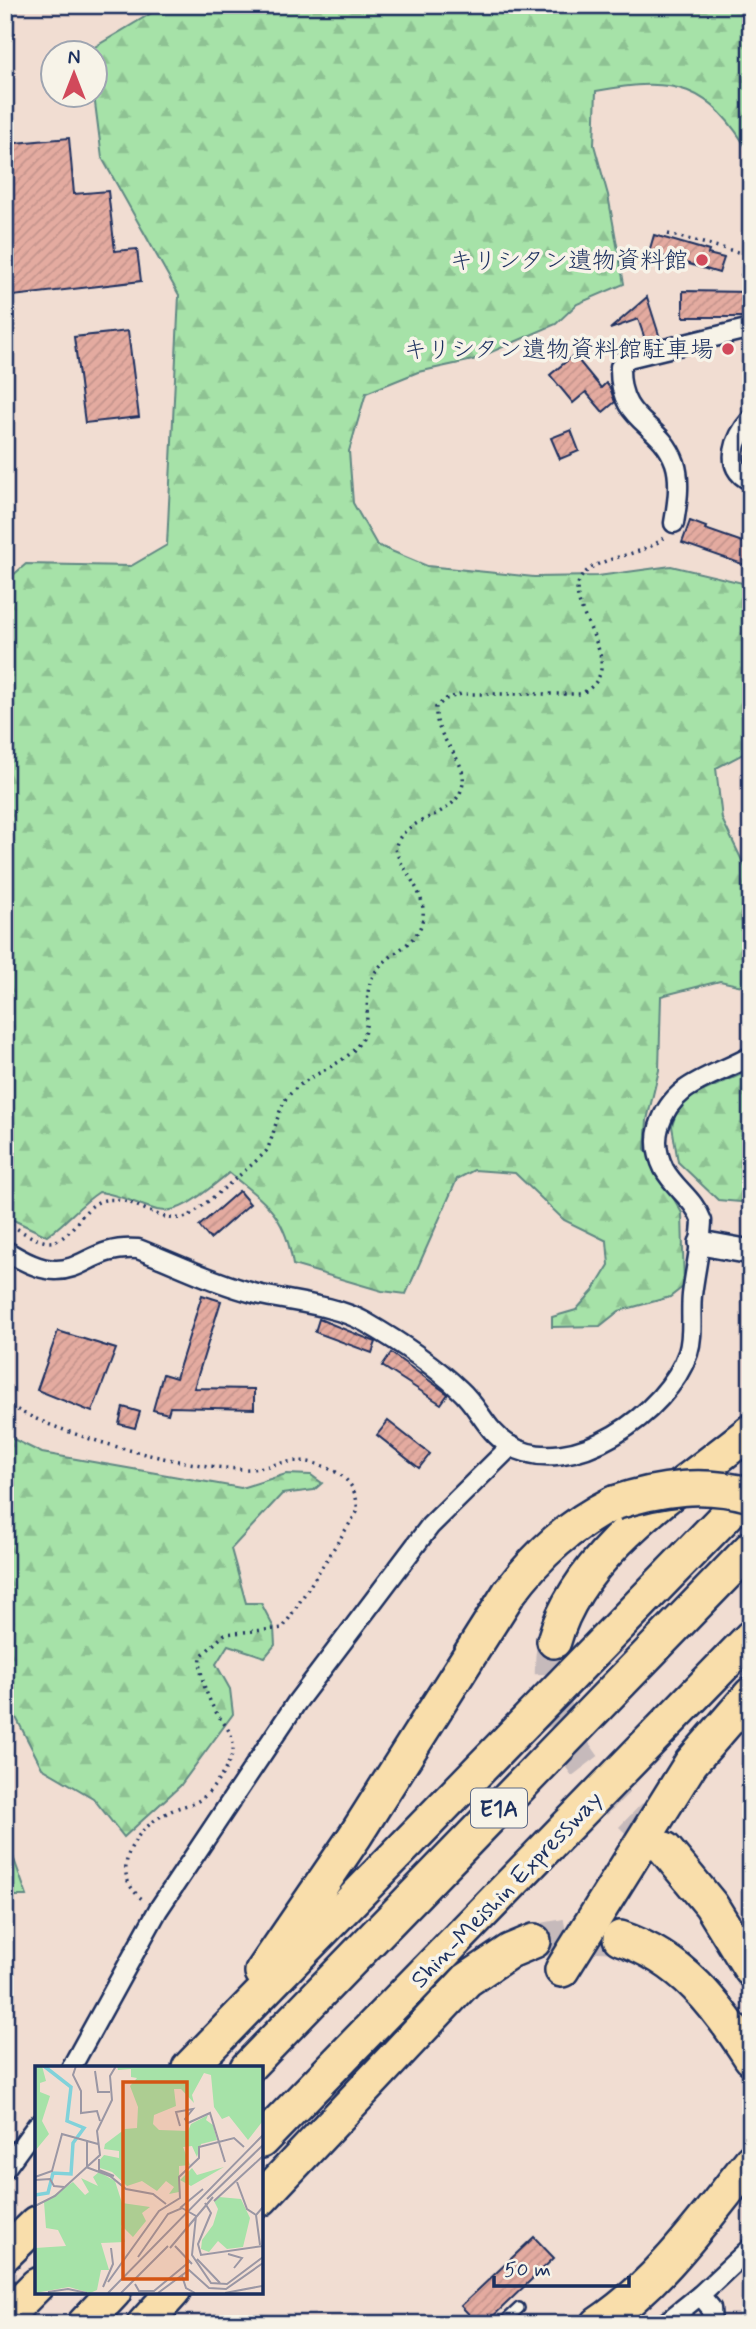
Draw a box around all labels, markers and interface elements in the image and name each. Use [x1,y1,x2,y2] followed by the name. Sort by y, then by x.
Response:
[38,38,108,108] north arrow
[68,46,80,71] text: N
[449,246,688,277] place label: キリシタン遺物資料館
[694,252,710,268] marker: キリシタン遺物資料館
[403,335,714,366] place label: キリシタン遺物資料館駐車場
[720,341,736,357] marker: キリシタン遺物資料館駐車場
[405,1785,610,1995] street label: Shin-Meishin Expressway
[471,1788,527,1828] road number: E1A
[35,2066,262,2294] inset map
[494,2245,628,2289] scale bar
[504,2256,551,2284] text: 50 m

